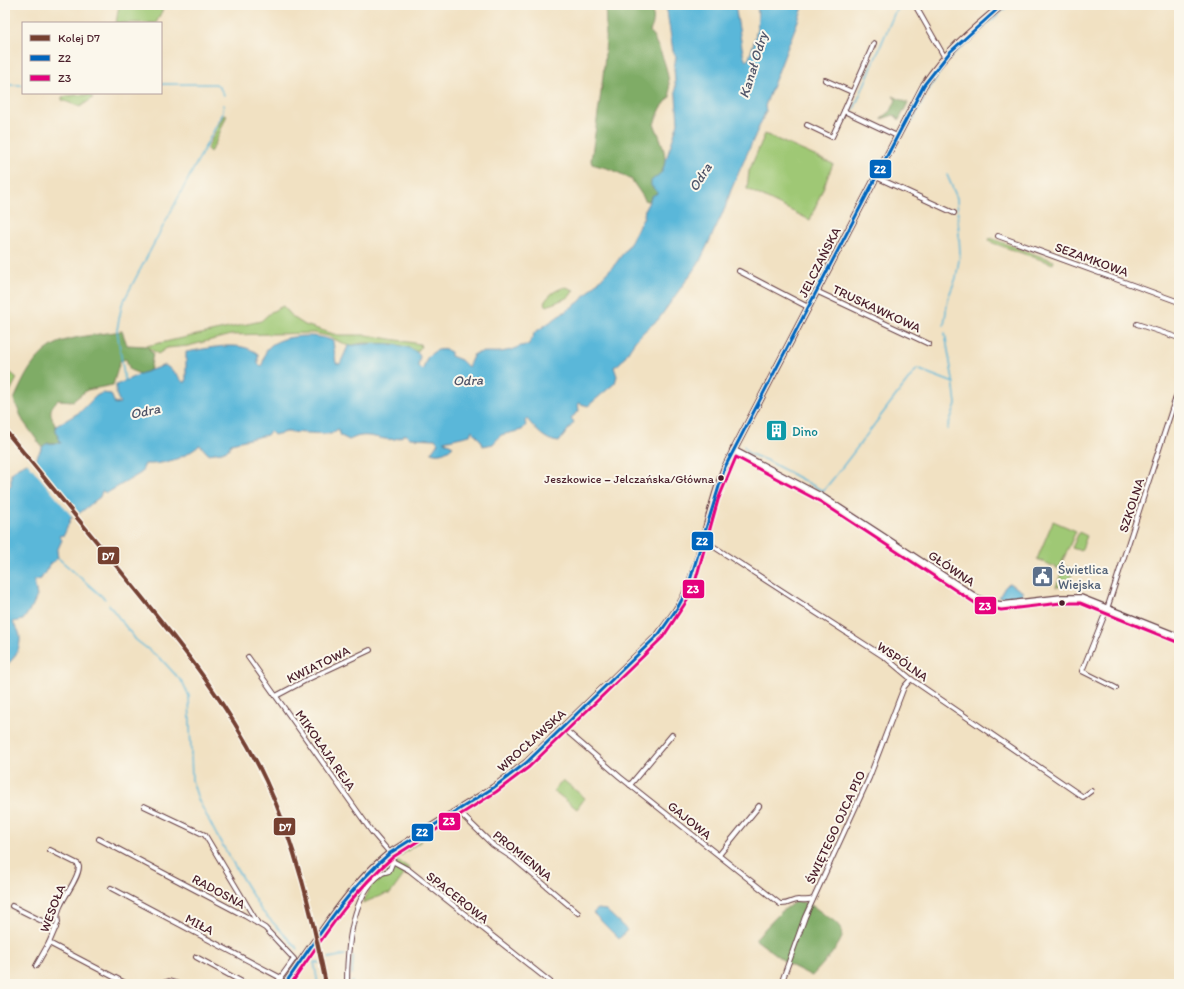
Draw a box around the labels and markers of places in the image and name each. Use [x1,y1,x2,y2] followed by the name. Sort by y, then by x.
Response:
[763,418,789,444] building icon: Dino
[792,424,818,439] place label: Dino
[544,472,715,486] place label: Jeszkowice – Jelczańska/Główna
[716,473,726,483] marker: Jeszkowice – Jelczańska/Główna
[1058,562,1109,592] place label: Świetlica Wiejska
[1029,563,1055,589] public building icon: Świetlica Wiejska
[1057,598,1067,608] unlabelled marker

